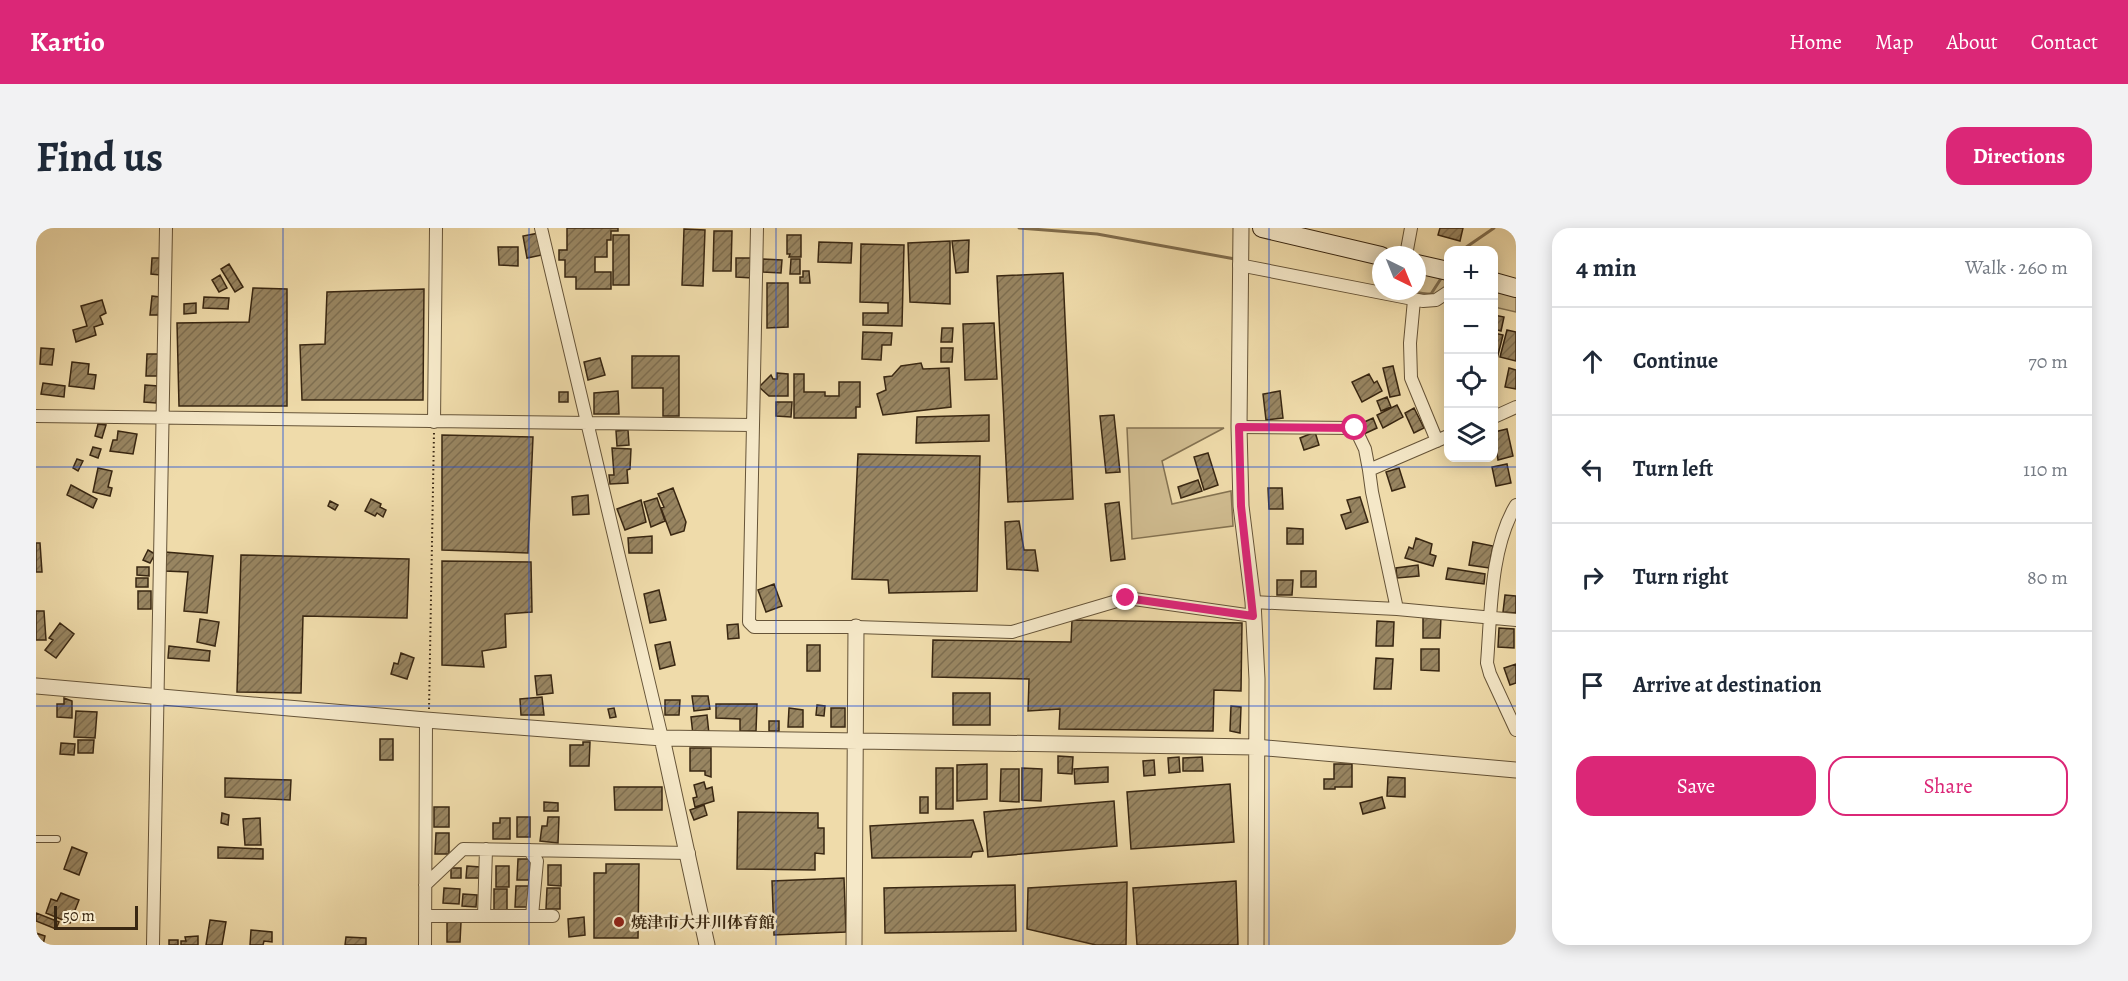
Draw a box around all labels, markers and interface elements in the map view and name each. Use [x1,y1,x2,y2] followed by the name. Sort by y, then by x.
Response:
[30,23,105,61] text: Kartio
[1789,28,1842,56] text: Home
[1875,28,1913,56] text: Map
[1946,28,1998,56] text: About
[2031,28,2098,56] text: Contact
[1946,127,2092,185] button: Directions
[36,128,163,185] text: Find us
[1372,246,1426,300] north arrow
[1444,246,1498,462] map controls
[1444,246,1498,300] button: +
[1576,250,1637,285] text: 4 min
[1965,254,2068,281] text: Walk · 260 m
[1444,300,1498,354] button: −
[1576,345,1609,378] icon: ahead
[1633,346,1718,376] text: Continue
[2028,348,2068,375] text: 70 m
[1444,354,1498,408] button: locate
[1444,408,1498,462] button: layers
[1341,414,1367,440] route start
[1576,453,1609,486] icon: left
[1633,454,1713,484] text: Turn left
[2023,456,2068,483] text: 110 m
[1576,561,1609,594] icon: right
[1633,562,1729,592] text: Turn right
[2027,564,2068,591] text: 80 m
[1112,584,1138,610] route end
[1576,669,1609,702] icon: arrive
[1633,670,1822,700] text: Arrive at destination
[1576,756,1816,816] button: Save
[1828,756,2068,816] button: Share
[54,903,138,930] scale bar
[63,905,95,927] text: 50 m
[631,912,775,934] place label: 焼津市大井川体育館
[612,915,626,929] marker: 焼津市大井川体育館

